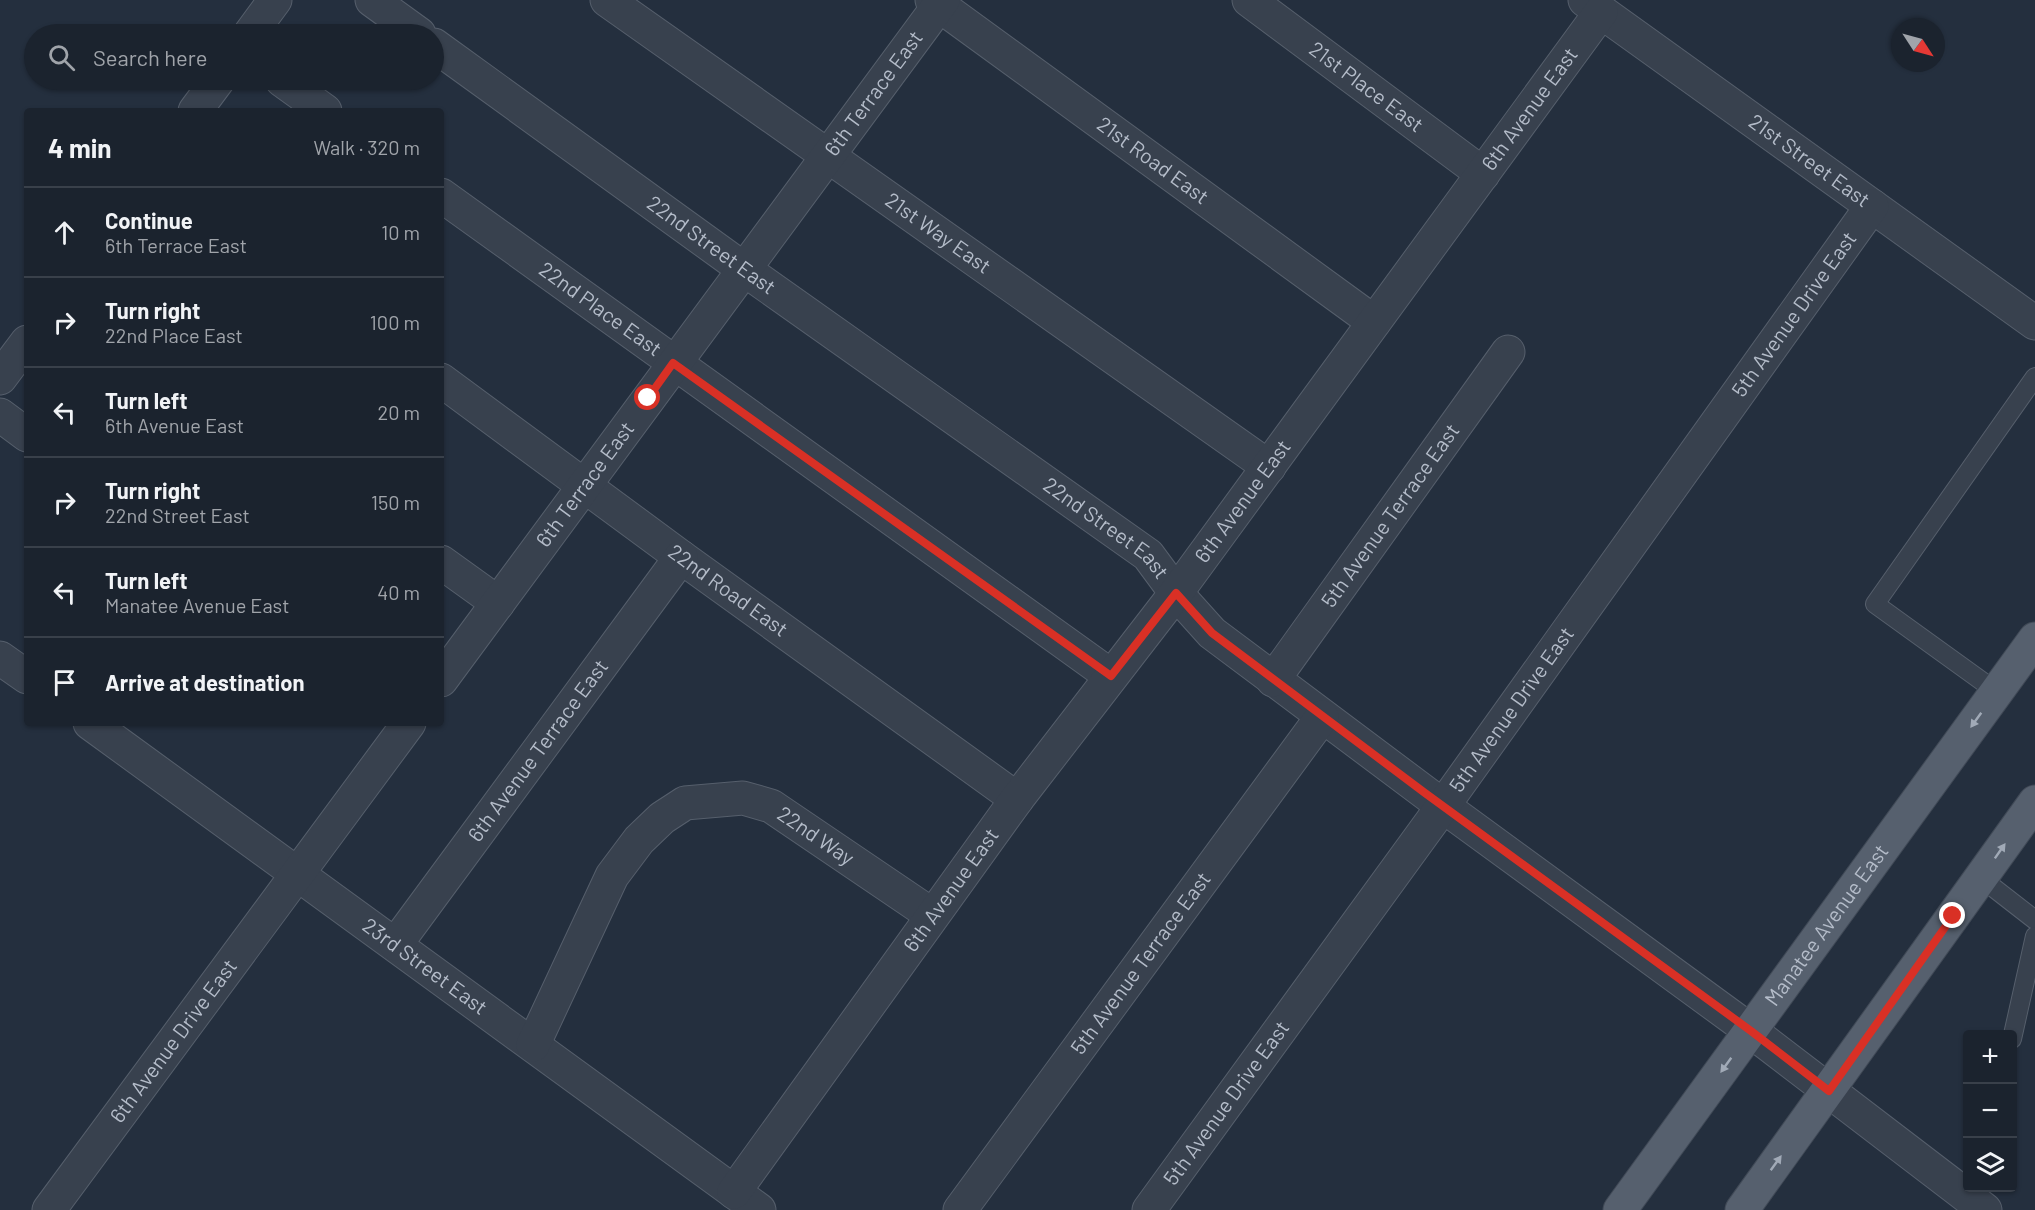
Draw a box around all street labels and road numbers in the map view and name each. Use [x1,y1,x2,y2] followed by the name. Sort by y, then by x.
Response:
[818,25,927,160] street label: 6th Terrace East
[1305,35,1429,136] street label: 21st Place East
[1475,42,1582,175] street label: 6th Avenue East
[1745,108,1875,212] street label: 21st Street East
[1093,111,1214,209] street label: 21st Road East
[881,186,996,278] street label: 21st Way East
[643,190,781,299] street label: 22nd Street East
[1726,226,1861,401] street label: 5th Avenue Drive East
[535,256,667,360] street label: 22nd Place East
[530,416,638,551] street label: 6th Terrace East
[1315,418,1464,612] street label: 5th Avenue Terrace East
[1189,434,1295,567] street label: 6th Avenue East
[1039,471,1175,583] street label: 22nd Street East
[664,538,793,641] street label: 22nd Road East
[1443,621,1578,796] street label: 5th Avenue Drive East
[462,654,612,846] street label: 6th Avenue Terrace East
[773,800,860,870] street label: 22nd Way
[897,823,1003,956] street label: 6th Avenue East
[1759,839,1893,1010] street label: Manatee Avenue East
[1065,866,1215,1059] street label: 5th Avenue Terrace East
[358,912,493,1019] street label: 23rd Street East
[104,953,241,1127] street label: 6th Avenue Drive East
[1157,1015,1294,1189] street label: 5th Avenue Drive East

